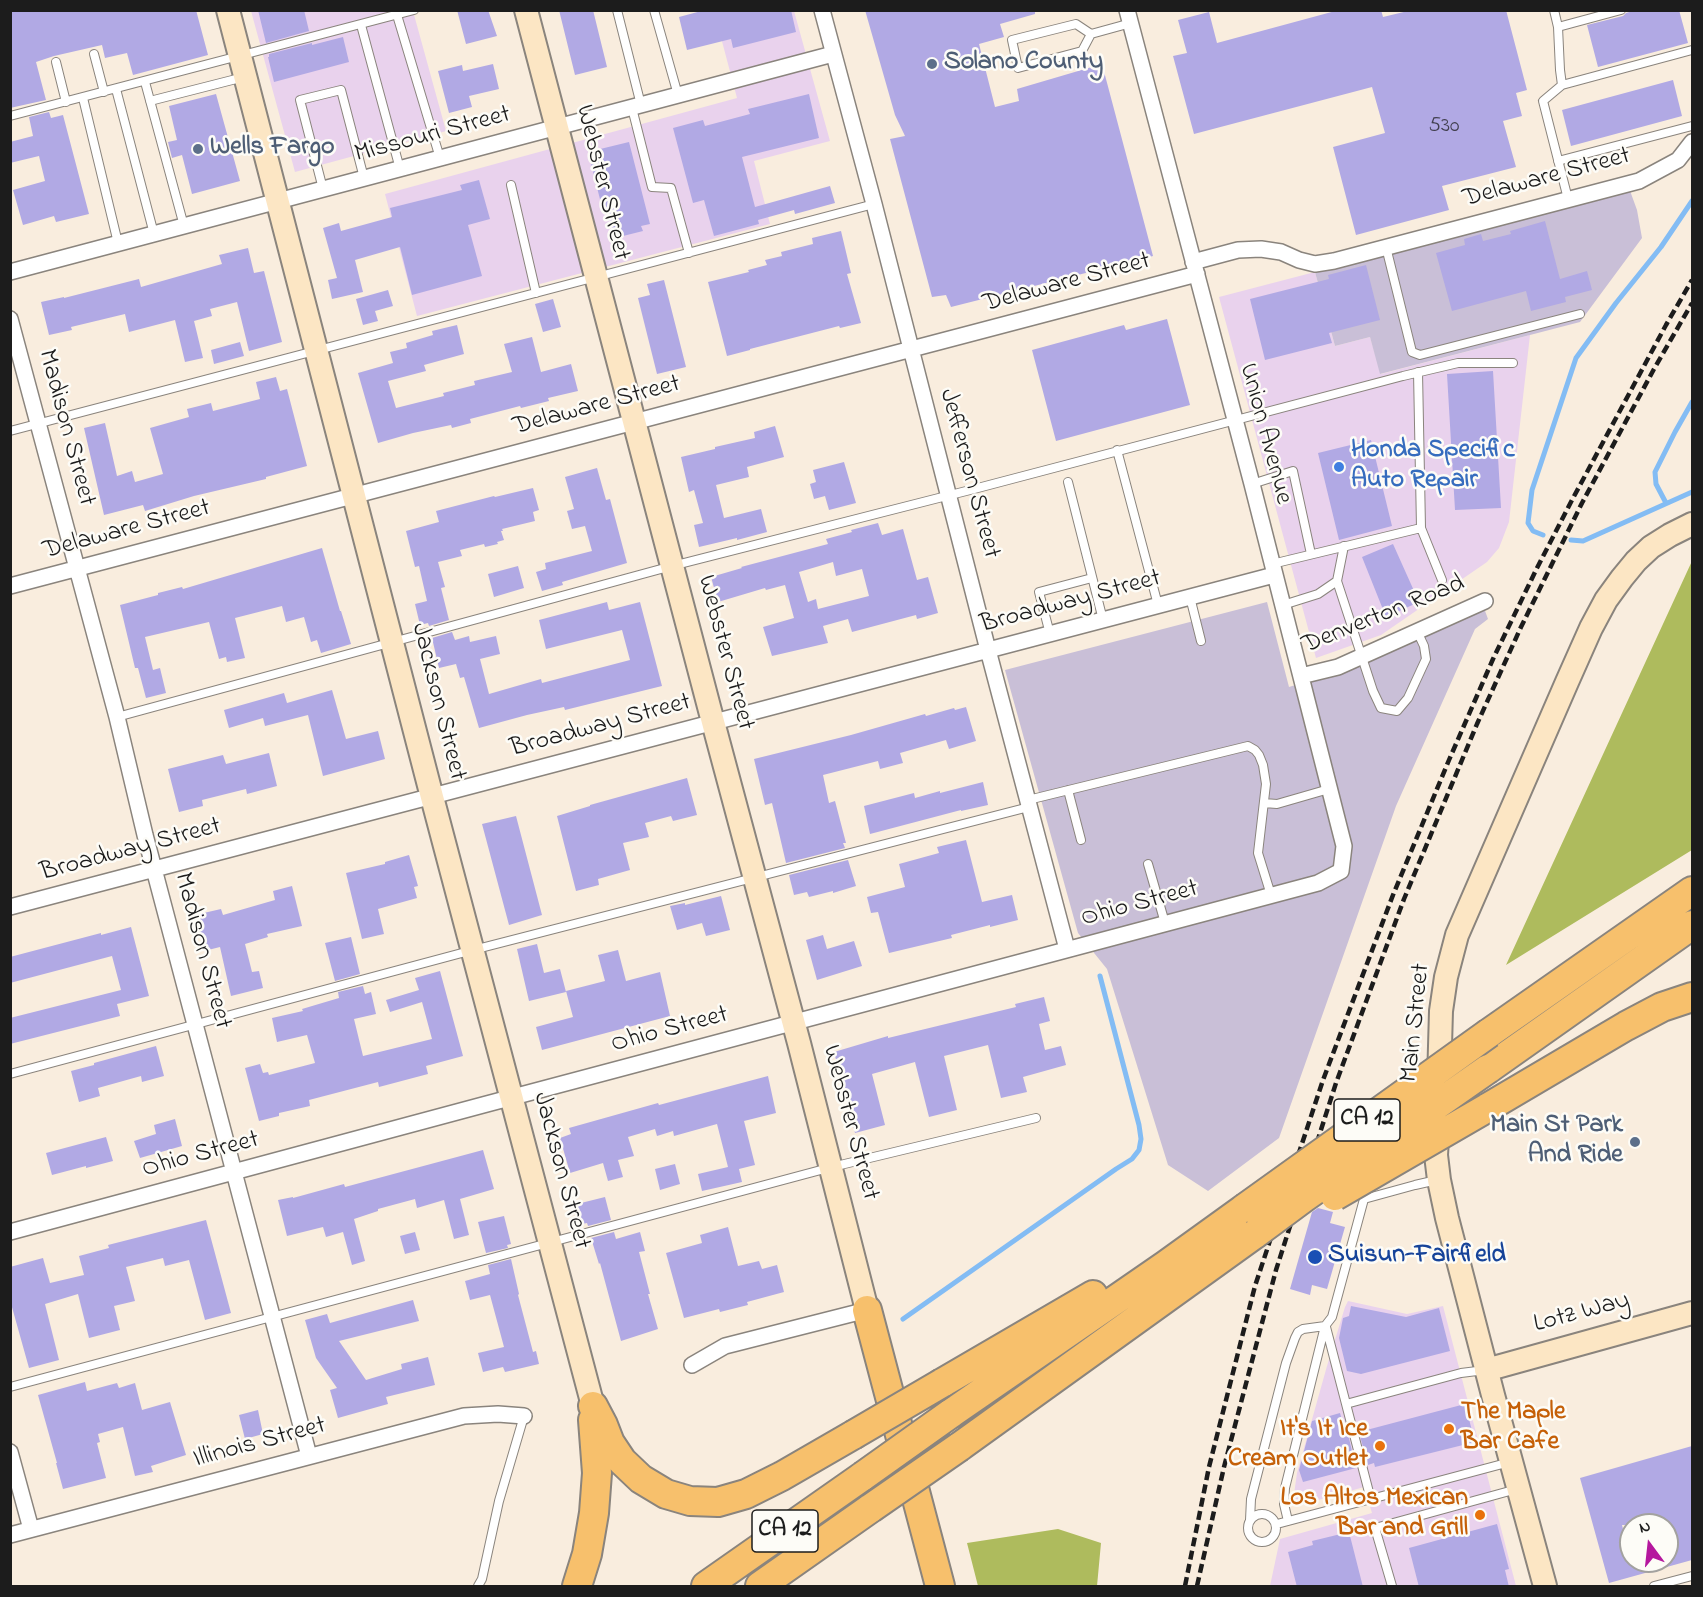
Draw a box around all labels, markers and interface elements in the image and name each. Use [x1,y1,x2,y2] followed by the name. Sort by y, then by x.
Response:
[944,48,1103,80] place label: Solano County
[925,57,939,71] marker: Solano County
[352,100,514,172] street label: Missouri Street
[567,102,635,264] street label: Webster Street
[1428,114,1460,140] house number: 530
[210,133,334,165] place label: Wells Fargo
[191,142,205,156] marker: Wells Fargo
[1460,142,1634,216] street label: Delaware Street
[980,247,1154,321] street label: Delaware Street
[29,346,101,510] street label: Madison Street
[1230,360,1298,508] street label: Union Avenue
[510,370,684,444] street label: Delaware Street
[930,386,1006,562] street label: Jefferson Street
[1351,436,1515,497] place label: Honda Specific Auto Repair
[1332,460,1346,474] marker: Honda Specific Auto Repair
[40,494,214,568] street label: Delaware Street
[977,564,1165,642] street label: Broadway Street
[1298,569,1470,663] street label: Denverton Road
[688,572,760,734] street label: Webster Street
[402,620,472,784] street label: Jackson Street
[507,688,695,766] street label: Broadway Street
[37,812,225,890] street label: Broadway Street
[165,869,237,1033] street label: Madison Street
[1078,874,1202,936] street label: Ohio Street
[1395,962,1439,1084] street label: Main Street
[608,1000,732,1062] street label: Ohio Street
[813,1042,885,1204] street label: Webster Street
[524,1089,596,1253] street label: Jackson Street
[1334,1099,1400,1141] road number: CA 12
[1490,1111,1623,1172] place label: Main St Park And Ride
[139,1125,263,1187] street label: Ohio Street
[1628,1135,1642,1149] marker: Main St Park And Ride
[1328,1241,1506,1273] place label: Suisun-Fairfield
[1306,1248,1324,1266] marker: Suisun-Fairfield
[1531,1286,1633,1342] street label: Lotz Way
[1461,1398,1566,1460] place label: The Maple Bar Cafe
[190,1411,330,1477] street label: Illinois Street
[1228,1415,1368,1476] place label: It's It Ice Cream Outlet
[1442,1422,1456,1436] marker: The Maple Bar Cafe
[1373,1439,1387,1453] marker: It's It Ice Cream Outlet
[1281,1484,1468,1546] place label: Los Altos Mexican Bar and Grill
[1473,1508,1487,1522] marker: Los Altos Mexican Bar and Grill
[752,1510,818,1552] road number: CA 12
[1619,1513,1679,1573] north arrow
[1637,1515,1653,1541] text: N

